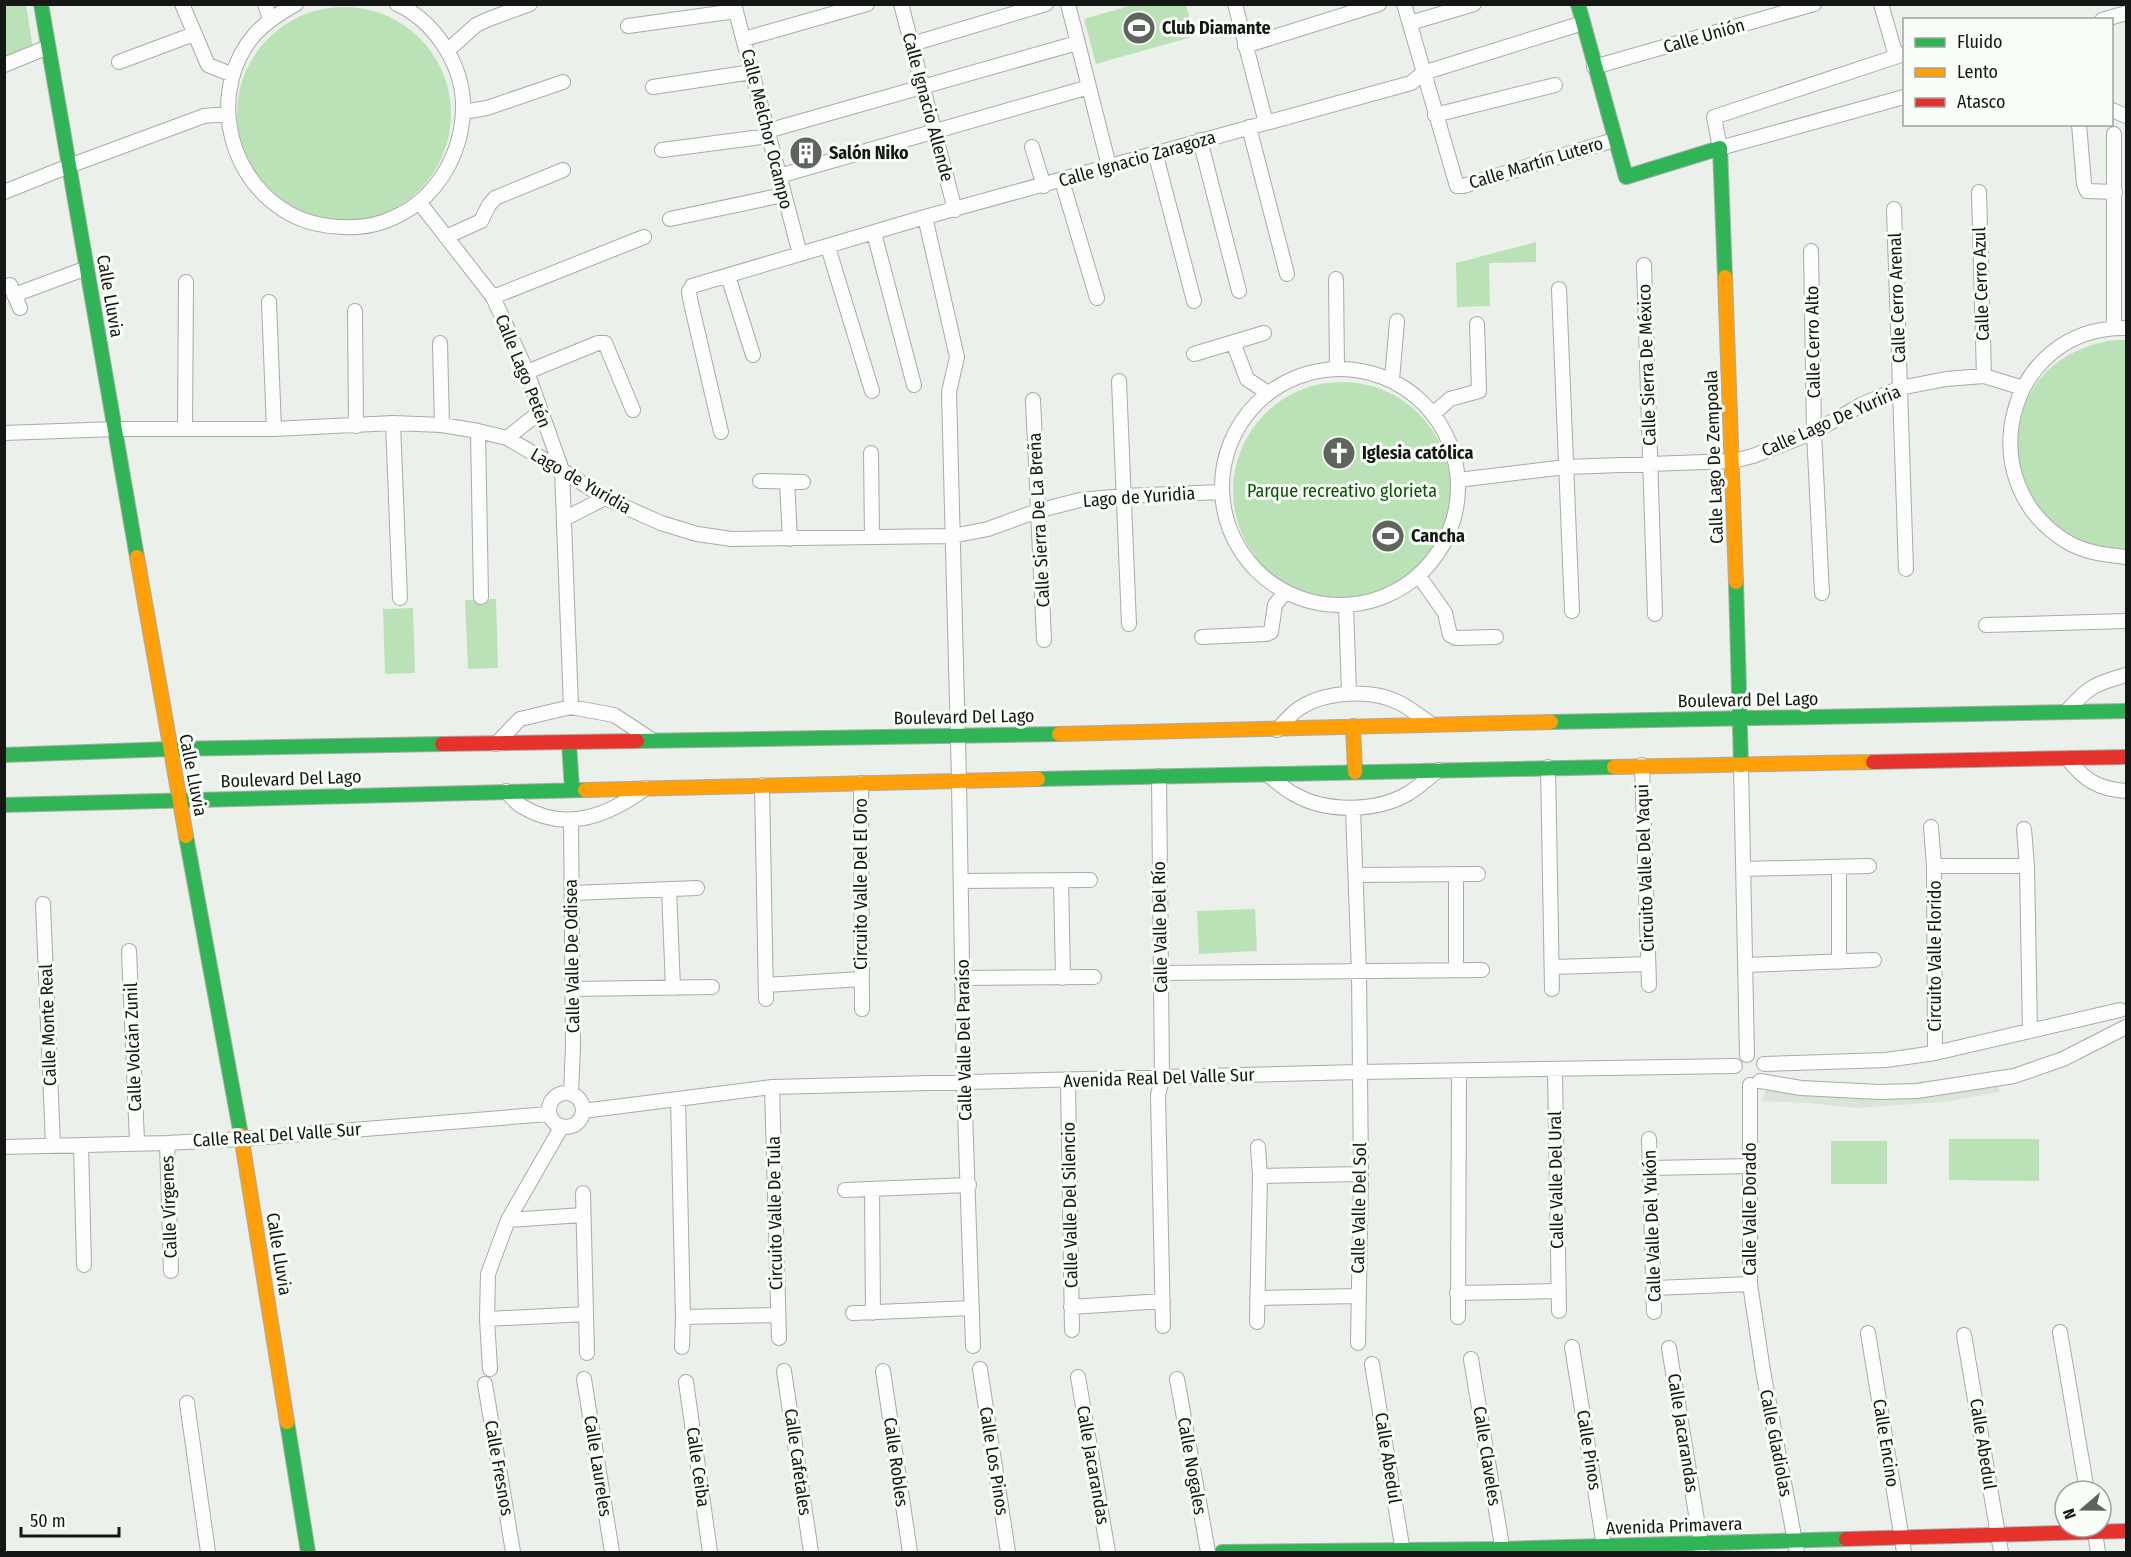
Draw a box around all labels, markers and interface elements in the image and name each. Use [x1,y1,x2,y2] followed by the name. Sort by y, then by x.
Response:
[1121,10,1157,46] sports icon: Club Diamante
[1661,14,1747,58] street label: Calle Unión
[1162,17,1271,39] place label: Club Diamante
[1903,18,2113,126] legend
[898,30,958,184] street label: Calle Ignacio Allende
[1957,31,2003,53] text: Fluido
[736,47,798,211] street label: Calle Melchor Ocampo
[1957,61,1998,83] text: Lento
[1957,91,2005,113] text: Atasco
[1056,126,1218,192] street label: Calle Ignacio Zaragoza
[1466,132,1606,194] street label: Calle Martín Lutero
[788,135,824,171] building icon: Salón Niko
[829,142,909,164] place label: Salón Niko
[1968,226,1994,341] street label: Calle Cerro Azul
[1884,232,1910,364] street label: Calle Cerro Arenal
[92,253,128,339] street label: Calle Lluvia
[1633,284,1661,446] street label: Calle Sierra De México
[1801,285,1825,399] street label: Calle Cerro Alto
[490,311,556,431] street label: Calle Lago Petén
[1700,370,1728,544] street label: Calle Lago De Zempoala
[1758,380,1904,462] street label: Calle Lago De Yuriria
[1023,432,1055,608] street label: Calle Sierra De La Breña
[1321,435,1357,471] church icon: Iglesia católica
[1362,442,1473,464] place label: Iglesia católica
[527,443,635,519] street label: Lago de Yuridia
[1247,480,1437,502] park label: Parque recreativo glorieta
[1082,482,1196,512] street label: Lago de Yuridia
[1370,518,1406,554] sports icon: Cancha
[1411,525,1465,547] place label: Cancha
[1677,688,1819,712] street label: Boulevard Del Lago
[893,705,1035,729] street label: Boulevard Del Lago
[174,732,212,818] street label: Calle Lluvia
[220,766,362,792] street label: Boulevard Del Lago
[1631,784,1659,952] street label: Circuito Valle Del Yaqui
[850,798,872,970] street label: Circuito Valle Del El Oro
[1148,861,1172,993] street label: Calle Valle Del Río
[560,879,584,1033] street label: Calle Valle De Odisea
[1924,880,1946,1032] street label: Circuito Valle Florido
[952,959,976,1121] street label: Calle Valle Del Paraíso
[35,963,61,1086] street label: Calle Monte Real
[120,982,146,1112] street label: Calle Volcán Zunil
[1063,1064,1256,1092] street label: Avenida Real Del Valle Sur
[1544,1111,1568,1249] street label: Calle Valle Del Ural
[192,1118,363,1152] street label: Calle Real Del Valle Sur
[1058,1122,1082,1288] street label: Calle Valle Del Silencio
[763,1136,787,1290] street label: Circuito Valle De Tula
[1347,1142,1371,1274] street label: Calle Valle Del Sol
[1739,1142,1761,1276] street label: Calle Valle Dorado
[1638,1149,1666,1303] street label: Calle Valle Del Yukón
[156,1155,182,1259] street label: Calle Vírgenes
[262,1211,296,1297] street label: Calle Lluvia
[1663,1372,1703,1494] street label: Calle Jacarandas
[1755,1388,1797,1499] street label: Calle Gladiolas
[1868,1397,1904,1489] street label: Calle Encino
[1965,1397,2001,1491] street label: Calle Abedul
[1072,1404,1114,1526] street label: Calle Jacarandas
[975,1405,1013,1517] street label: Calle Los Pinos
[1468,1405,1506,1508] street label: Calle Claveles
[780,1407,816,1517] street label: Calle Cafetales
[1572,1408,1606,1492] street label: Calle Pinos
[1370,1411,1406,1505] street label: Calle Abedul
[579,1414,617,1518] street label: Calle Laureles
[879,1416,913,1508] street label: Calle Robles
[1173,1416,1211,1517] street label: Calle Nogales
[480,1419,518,1518] street label: Calle Fresnos
[681,1426,715,1509] street label: Calle Ceiba
[2053,1479,2113,1539] north arrow
[21,1500,118,1538] scale bar
[2059,1506,2080,1522] text: N
[30,1510,66,1532] text: 50 m
[1605,1513,1743,1539] street label: Avenida Primavera

